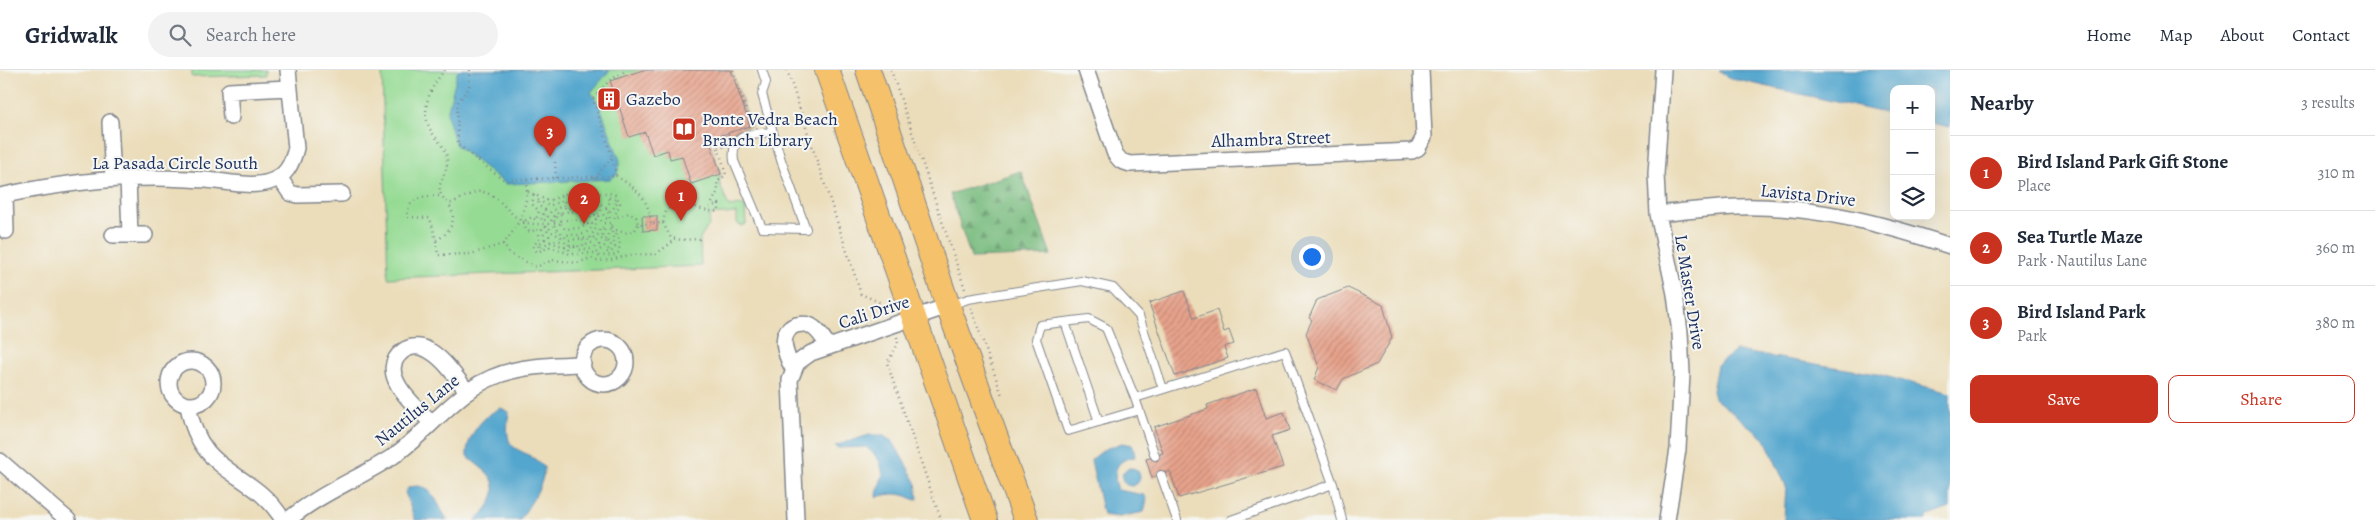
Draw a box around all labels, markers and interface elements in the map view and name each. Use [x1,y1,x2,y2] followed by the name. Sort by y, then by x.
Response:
[148,12,498,57] search box
[25,19,118,51] text: Gridwalk
[166,21,194,49] icon: search
[206,22,296,48] text: Search here
[2086,23,2131,47] text: Home
[2159,23,2192,47] text: Map
[2220,23,2264,47] text: About
[2292,23,2350,47] text: Contact
[1890,85,1935,220] map controls
[1890,85,1935,130] button: +
[596,86,622,112] building icon: Gazebo
[626,87,681,111] place label: Gazebo
[1970,89,2033,117] text: Nearby
[2301,92,2355,114] text: 3 results
[702,107,838,152] place label: Ponte Vedra Beach Branch Library
[534,116,566,157] pin: 3
[671,116,697,142] library icon: Ponte Vedra Beach Branch Library
[1210,125,1331,153] street label: Alhambra Street
[1890,130,1935,175] button: −
[2017,149,2228,175] text: Bird Island Park Gift Stone
[92,151,258,175] street label: La Pasada Circle South
[1983,162,1989,184] text: 1
[2318,162,2355,184] text: 310 m
[1890,175,1935,220] button: layers
[2017,175,2051,197] text: Place
[1759,178,1857,212] street label: Lavista Drive
[665,180,697,221] pin: 1
[568,183,600,224] pin: 2
[2017,224,2143,250] text: Sea Turtle Maze
[1669,233,1711,351] street label: Le Master Drive
[1982,237,1990,259] text: 2
[2316,237,2355,259] text: 360 m
[1299,244,1325,270] your location
[2017,250,2147,272] text: Park · Nautilus Lane
[836,289,912,335] street label: Cali Drive
[2017,299,2146,325] text: Bird Island Park
[1983,312,1989,334] text: 3
[2316,312,2355,334] text: 380 m
[2017,325,2047,347] text: Park
[370,369,464,451] street label: Nautilus Lane
[1970,375,2158,423] button: Save
[2168,375,2355,423] button: Share

